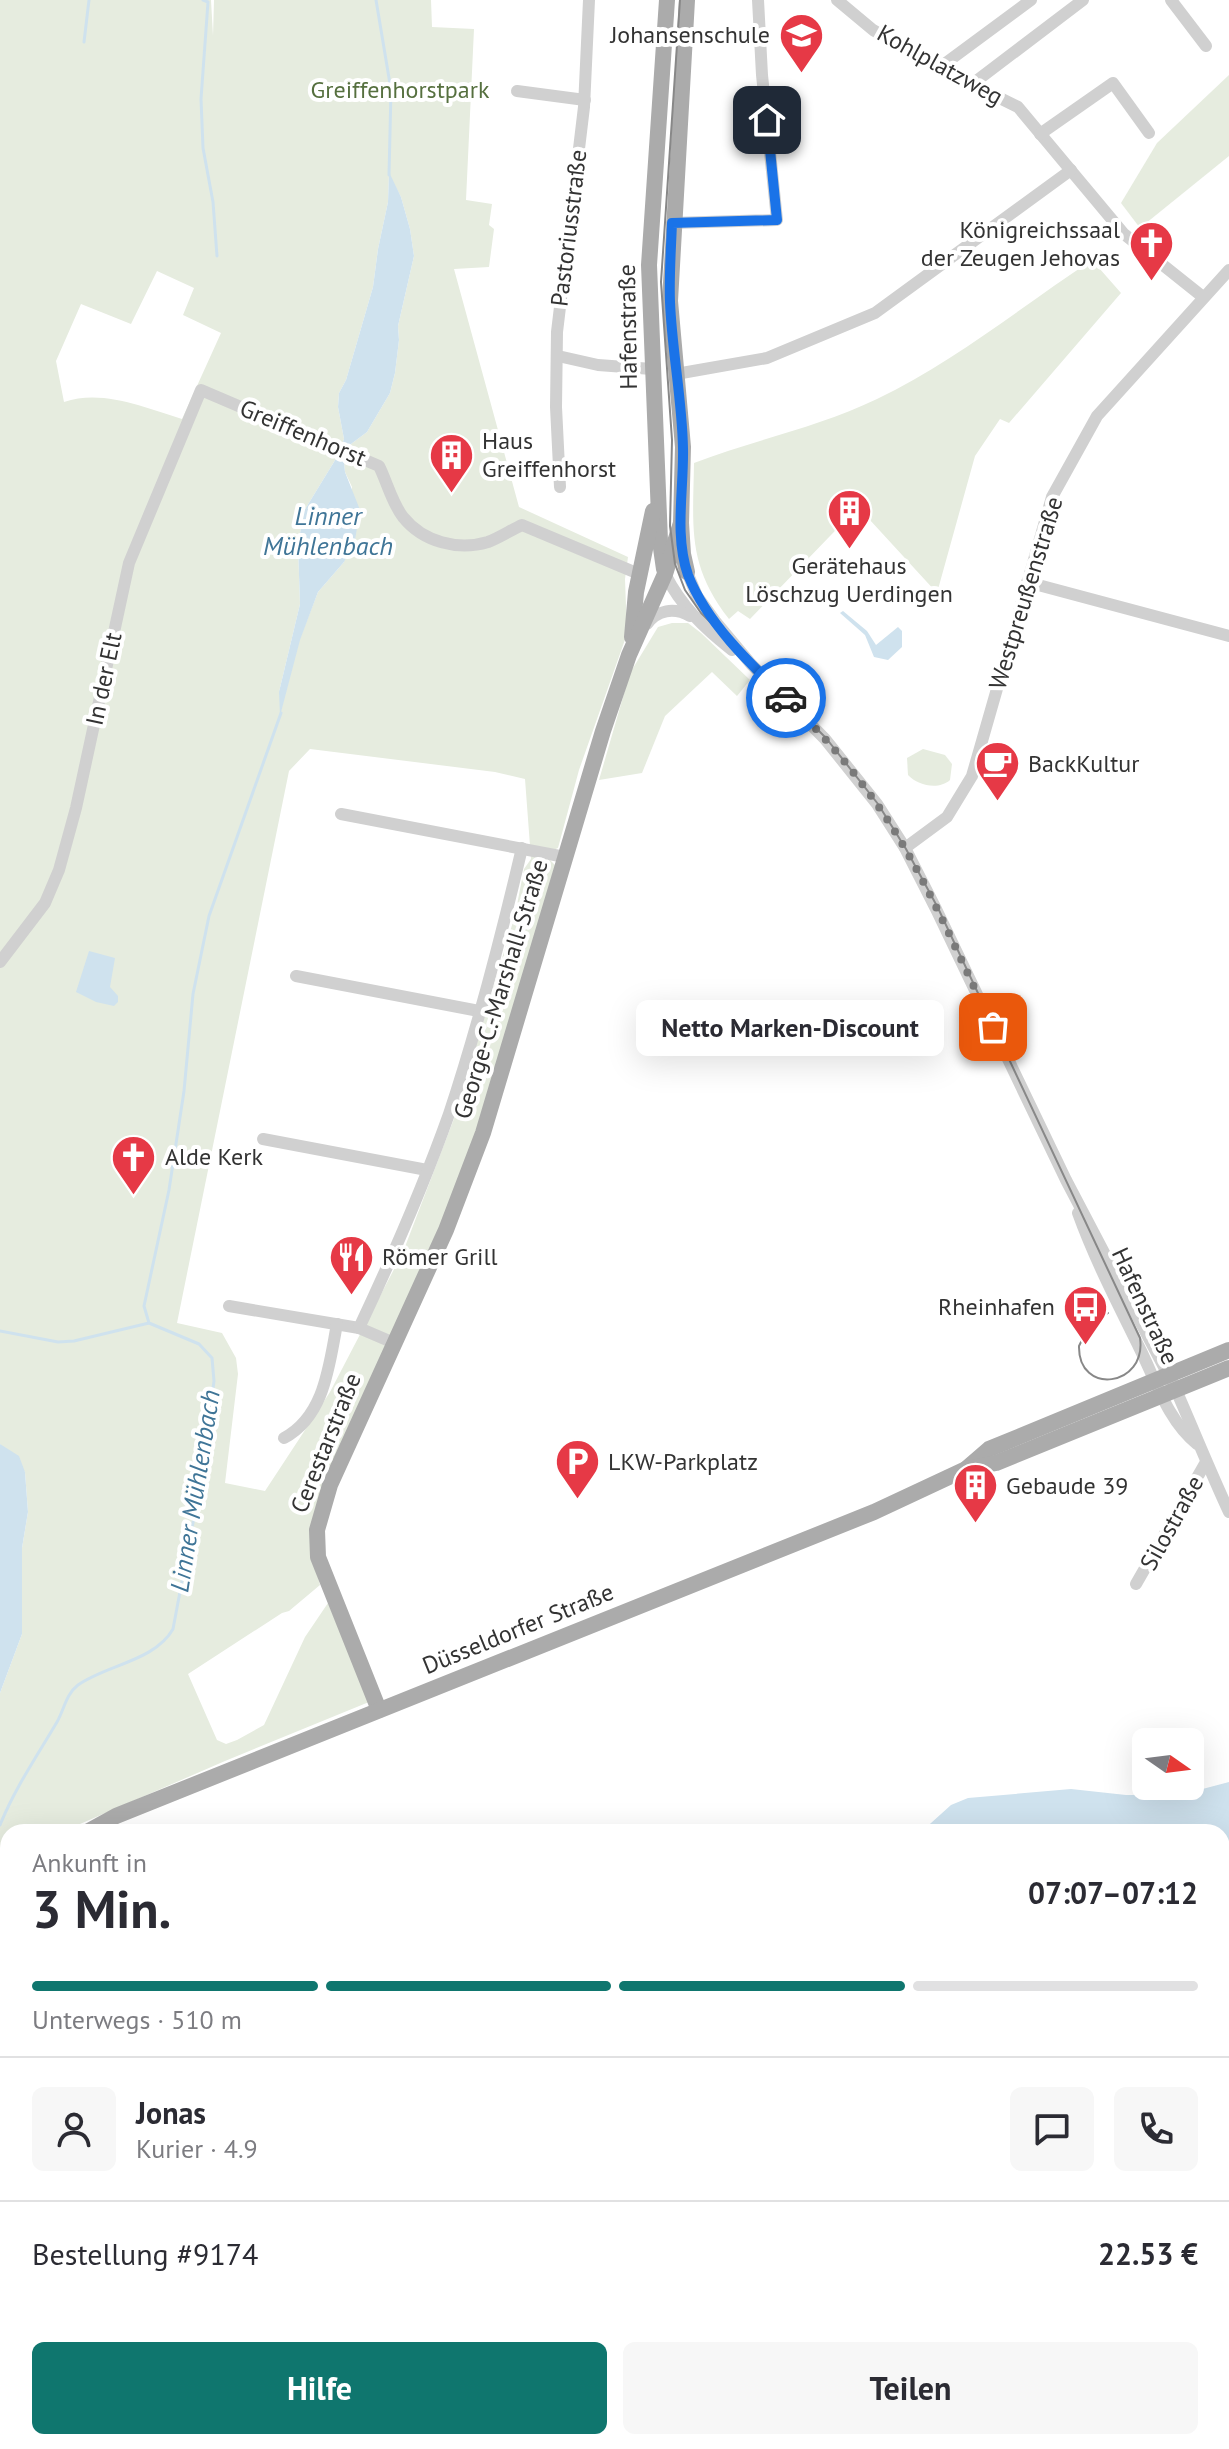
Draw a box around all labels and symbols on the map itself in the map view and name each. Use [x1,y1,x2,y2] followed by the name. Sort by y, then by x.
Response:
[777,11,825,74] school or university icon: Johansenschule
[872,17,1009,112] street label: Kohlplatzweg
[609,19,770,50] place label: Johansenschule
[311,74,490,105] park label: Greiffenhorstpark
[733,86,801,154] pin
[544,148,593,308] street label: Pastoriusstraße
[921,214,1120,273] place label: Königreichssaal der Zeugen Jehovas
[1127,220,1175,283] church icon: Königreichssaal der Zeugen Jehovas
[611,264,644,390] street label: Hafenstraße
[235,392,371,473] street label: Greiffenhorst
[482,425,616,484] place label: Haus Greiffenhorst
[427,431,475,494] building icon: Haus Greiffenhorst
[825,488,873,551] building icon: Gerätehaus Löschzug Uerdingen
[981,493,1070,693] street label: Westpreußenstraße
[263,499,393,562] water label: Linner Mühlenbach
[745,550,953,609] place label: Gerätehaus Löschzug Uerdingen
[79,630,128,728] street label: In der Elt
[746,658,826,738] courier
[973,740,1021,803] cafe icon: BackKultur
[1028,748,1139,779] place label: BackKultur
[446,855,555,1122] street label: George-C.-Marshall-Straße
[959,993,1027,1061] pin
[637,999,945,1055] callout: Netto Marken-Discount
[110,1133,158,1196] church icon: Alde Kerk
[165,1141,263,1172] place label: Alde Kerk
[327,1233,375,1296] restaurant icon: Römer Grill
[382,1241,498,1272] place label: Römer Grill
[1105,1242,1186,1369] street label: Hafenstraße
[1062,1283,1110,1346] bus stop icon: Rheinhafen
[938,1291,1055,1322] place label: Rheinhafen
[283,1368,368,1517] street label: Cerestarstraße
[162,1387,227,1594] water label: Linner Mühlenbach
[553,1438,601,1501] parking icon: LKW-Parkplatz
[608,1446,758,1477] place label: LKW-Parkplatz
[951,1462,999,1525] building icon: Gebaude 39
[1006,1470,1128,1501] place label: Gebaude 39
[1133,1470,1210,1576] street label: Silostraße
[418,1576,618,1681] street label: Düsseldorfer Straße
[1132,1728,1204,1800] north arrow

